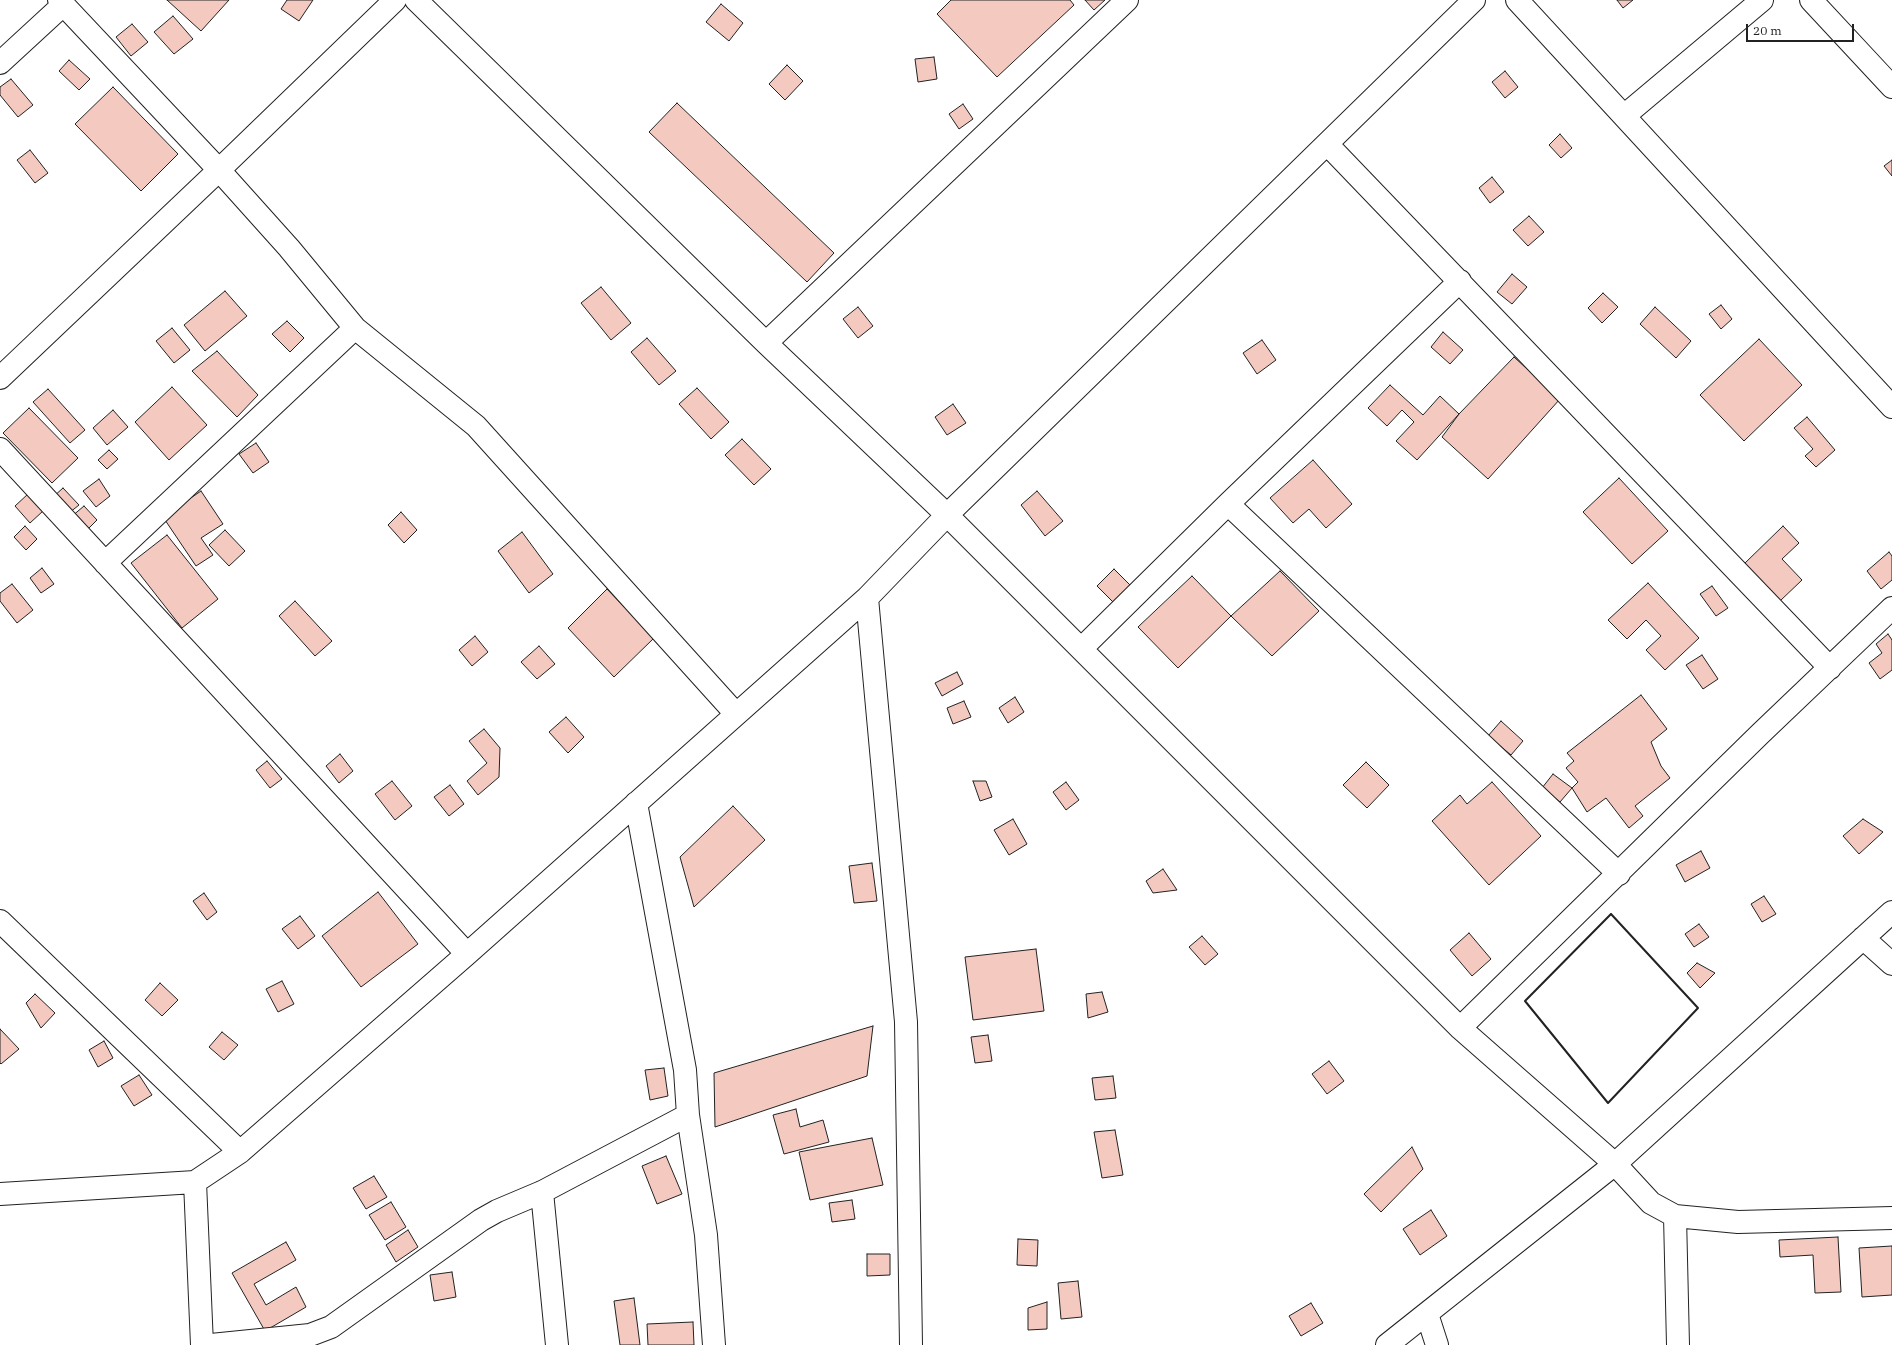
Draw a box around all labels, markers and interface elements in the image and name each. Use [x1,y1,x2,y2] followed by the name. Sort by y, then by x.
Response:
[1748,16,1856,42] scale bar
[1753,23,1782,38] text: 20 m

